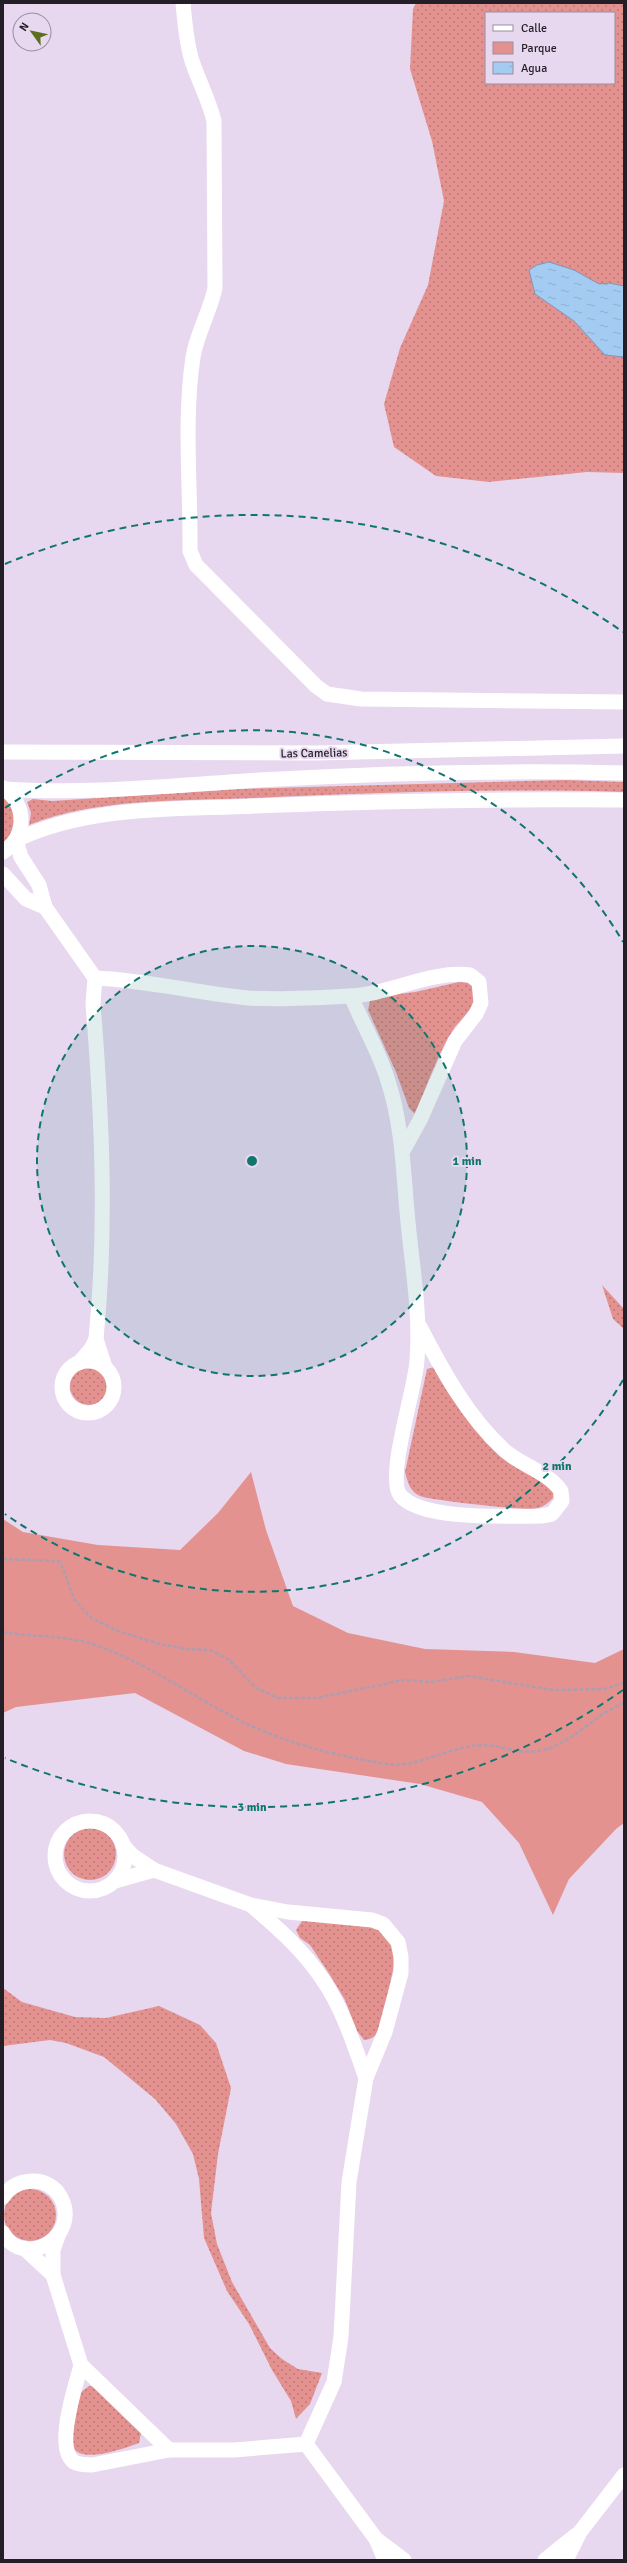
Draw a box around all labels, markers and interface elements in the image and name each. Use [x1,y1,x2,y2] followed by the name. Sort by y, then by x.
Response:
[12,12,52,52] north arrow
[485,12,615,84] legend
[16,20,32,34] text: N
[521,21,547,36] text: Calle
[521,41,557,56] text: Parque
[521,61,547,76] text: Agua
[280,745,348,762] street label: Las Camelias
[245,1154,259,1168] centre of rings
[453,1154,482,1169] text: 1 min
[543,1459,572,1474] text: 2 min
[238,1800,267,1815] text: 3 min

